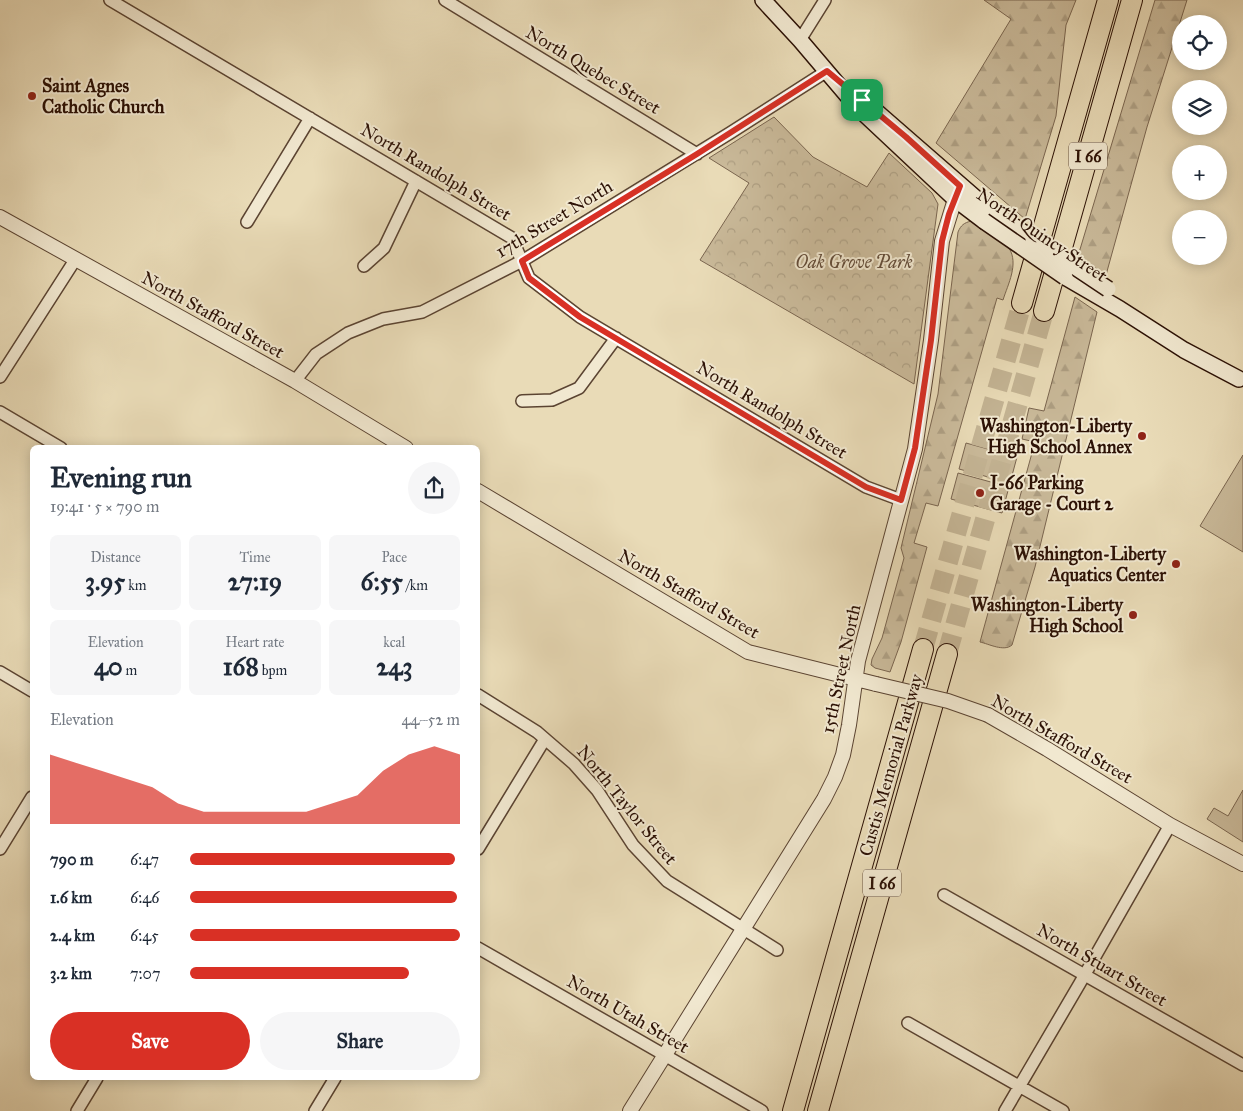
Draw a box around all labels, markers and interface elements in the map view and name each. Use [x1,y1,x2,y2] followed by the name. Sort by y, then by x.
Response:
[1172,15,1227,265] map controls
[1172,15,1227,70] button: locate
[522,21,665,119] street label: North Quebec Street
[42,75,166,118] place label: Saint Agnes Catholic Church
[841,79,883,121] pin
[1172,80,1227,135] button: layers
[848,86,876,114] icon: arrive
[26,90,38,102] marker: Saint Agnes Catholic Church
[357,118,516,226] street label: North Randolph Street
[1069,142,1107,170] road number: I 66
[1172,145,1227,200] button: +
[491,175,617,263] street label: 17th Street North
[973,183,1112,287] street label: North Quincy Street
[1172,210,1227,265] button: −
[795,251,913,273] park label: Oak Grove Park
[138,267,289,364] street label: North Stafford Street
[693,356,852,464] street label: North Randolph Street
[980,415,1134,459] place label: Washington-Liberty High School Annex
[1136,430,1148,442] marker: Washington-Liberty High School Annex
[50,460,192,495] text: Evening run
[408,462,460,514] button: share
[990,472,1114,516] place label: I-66 Parking Garage - Court 2
[974,487,986,499] marker: I-66 Parking Garage - Court 2
[50,497,159,516] text: 19:41 · 5 × 790 m
[1014,543,1168,587] place label: Washington-Liberty Aquatics Center
[614,545,764,644] street label: North Stafford Street
[91,549,141,566] text: Distance
[239,549,270,566] text: Time
[382,549,407,566] text: Pace
[1170,558,1182,570] marker: Washington-Liberty Aquatics Center
[85,566,125,597] text: 3.95
[228,566,282,597] text: 27:19
[361,566,403,597] text: 6:55
[125,577,146,594] text: km
[403,577,428,594] text: /km
[971,594,1125,638] place label: Washington-Liberty High School
[817,602,865,736] street label: 15th Street North
[1127,609,1139,621] marker: Washington-Liberty High School
[88,634,143,651] text: Elevation
[226,634,284,651] text: Heart rate
[383,634,405,651] text: kcal
[94,651,123,682] text: 40
[223,651,259,682] text: 168
[376,651,412,682] text: 243
[123,662,137,679] text: m
[259,662,287,679] text: bpm
[854,671,928,859] street label: Custis Memorial Parkway
[987,690,1137,789] street label: North Stafford Street
[50,710,114,729] text: Elevation
[402,710,460,729] text: 44–52 m
[572,741,682,870] street label: North Taylor Street
[50,850,93,869] text: 790 m
[130,850,159,869] text: 6:47
[863,870,901,896] road number: I 66
[50,888,92,907] text: 1.6 km
[130,888,159,907] text: 6:46
[1033,919,1172,1012] street label: North Stuart Street
[50,926,95,945] text: 2.4 km
[130,926,159,945] text: 6:45
[50,964,92,983] text: 3.2 km
[130,964,160,983] text: 7:07
[563,970,694,1058] street label: North Utah Street
[50,1012,250,1070] button: Save
[260,1012,460,1070] button: Share

